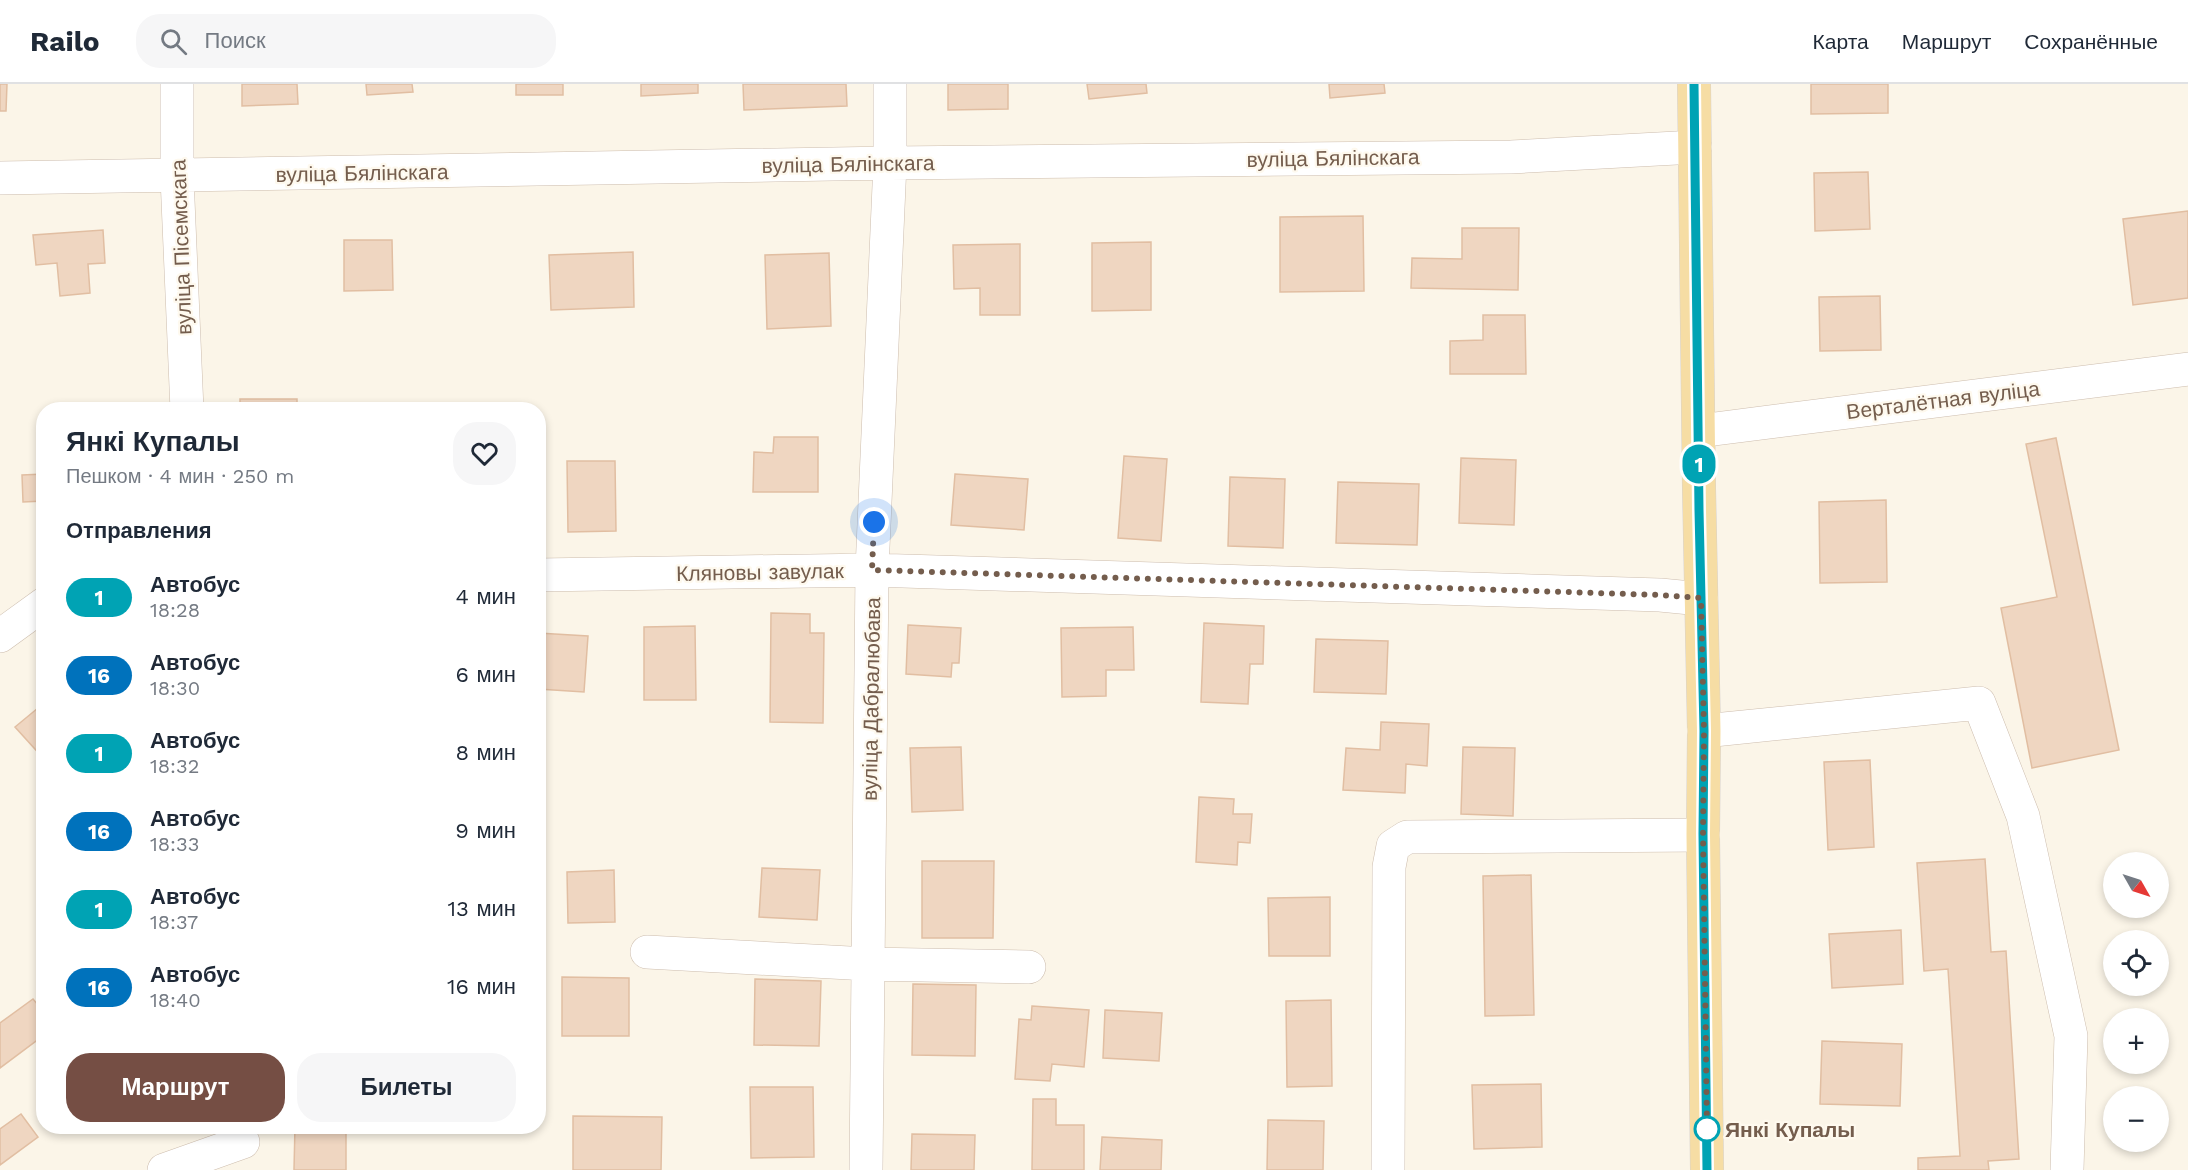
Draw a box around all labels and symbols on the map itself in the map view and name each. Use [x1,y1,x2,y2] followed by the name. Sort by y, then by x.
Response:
[1246,144,1420,172] street label: вуліца Бялінскага
[761,150,935,178] street label: вуліца Бялінскага
[165,158,197,335] street label: вуліца Пісемскага
[275,159,449,187] street label: вуліца Бялінскага
[1845,376,2041,424] street label: Верталётная вуліца
[1680,444,1718,484] line badge: 1
[859,507,889,537] your location
[676,558,845,586] street label: Кляновы завулак
[857,597,885,801] street label: вуліца Дабралюбава
[2103,852,2169,918] north arrow
[1694,1116,1720,1142] marker: Янкі Купалы
[1725,1117,1855,1142] place label: Янкі Купалы

